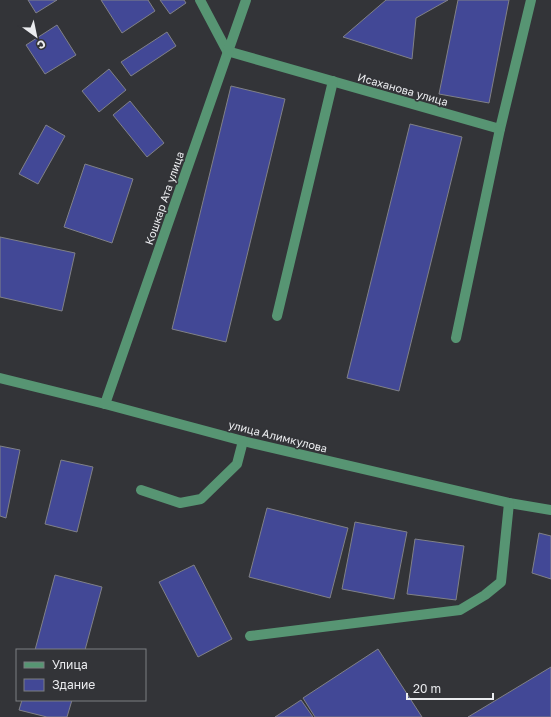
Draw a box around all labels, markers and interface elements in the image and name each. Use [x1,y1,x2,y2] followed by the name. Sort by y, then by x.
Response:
[16,16,56,56] north arrow
[35,37,49,52] text: С
[356,70,450,108] street label: Исаханова улица
[142,150,186,246] street label: Кошкар Ата улица
[227,417,329,455] street label: улица Алимкулова
[16,649,146,701] legend
[52,657,88,672] text: Улица
[407,675,493,701] scale bar
[52,677,95,692] text: Здание
[413,681,441,696] text: 20 m

